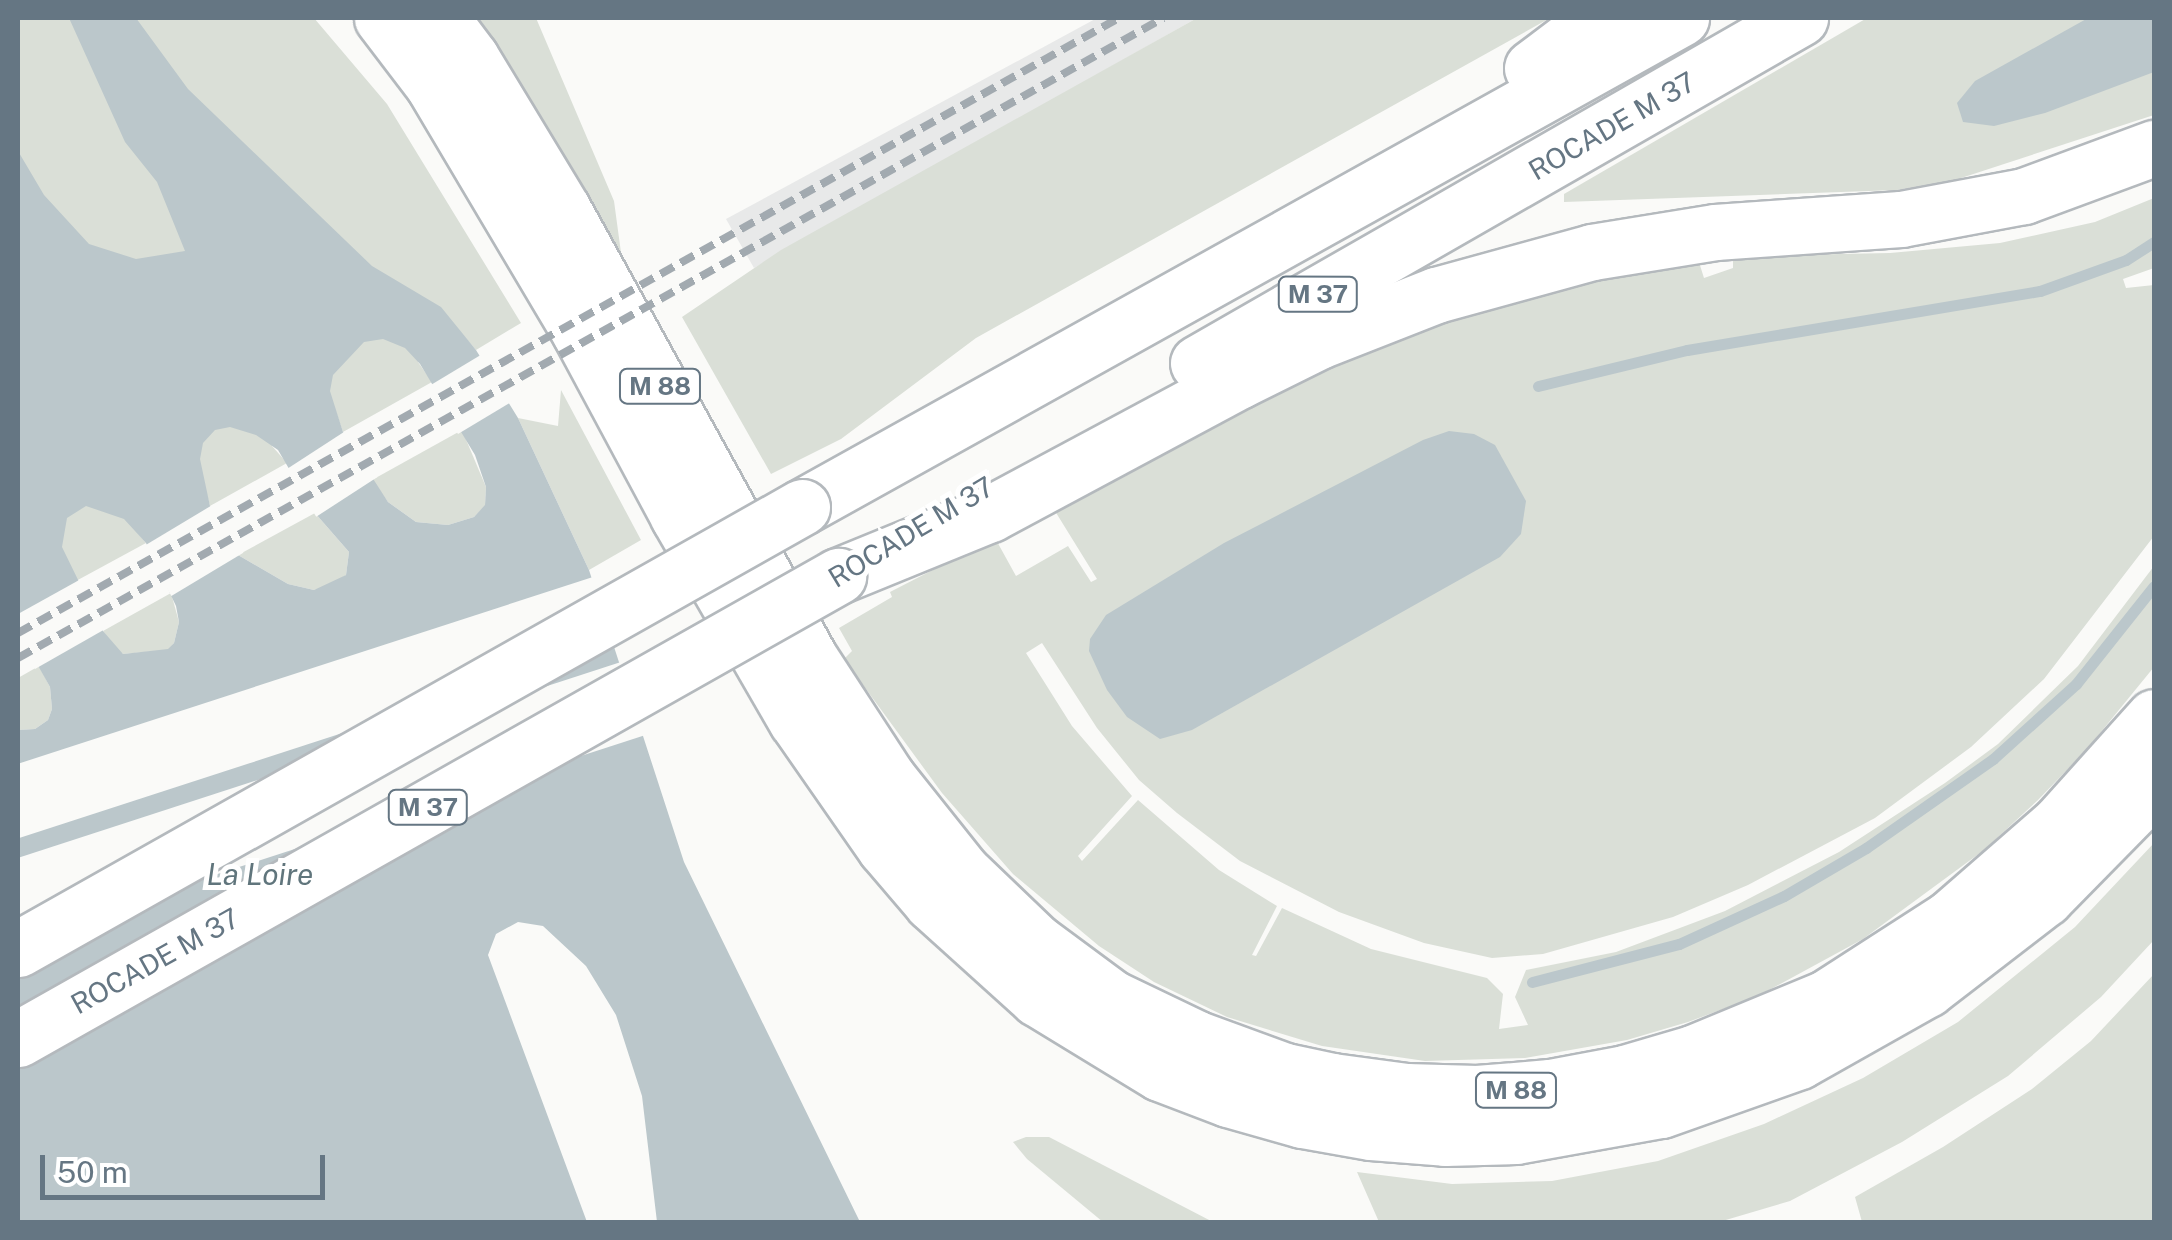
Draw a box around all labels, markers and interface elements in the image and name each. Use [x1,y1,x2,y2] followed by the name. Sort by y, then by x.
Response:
[1523,65,1701,187] street label: ROCADE M 37
[1276,274,1360,314] road number: M 37
[618,366,702,406] road number: M 88
[822,469,1000,595] street label: ROCADE M 37
[386,787,470,827] road number: M 37
[207,856,313,892] water label: La Loire
[65,901,245,1021] street label: ROCADE M 37
[1474,1070,1558,1110] road number: M 88
[45,1135,330,1197] scale bar
[57,1154,128,1190] text: 50 m

